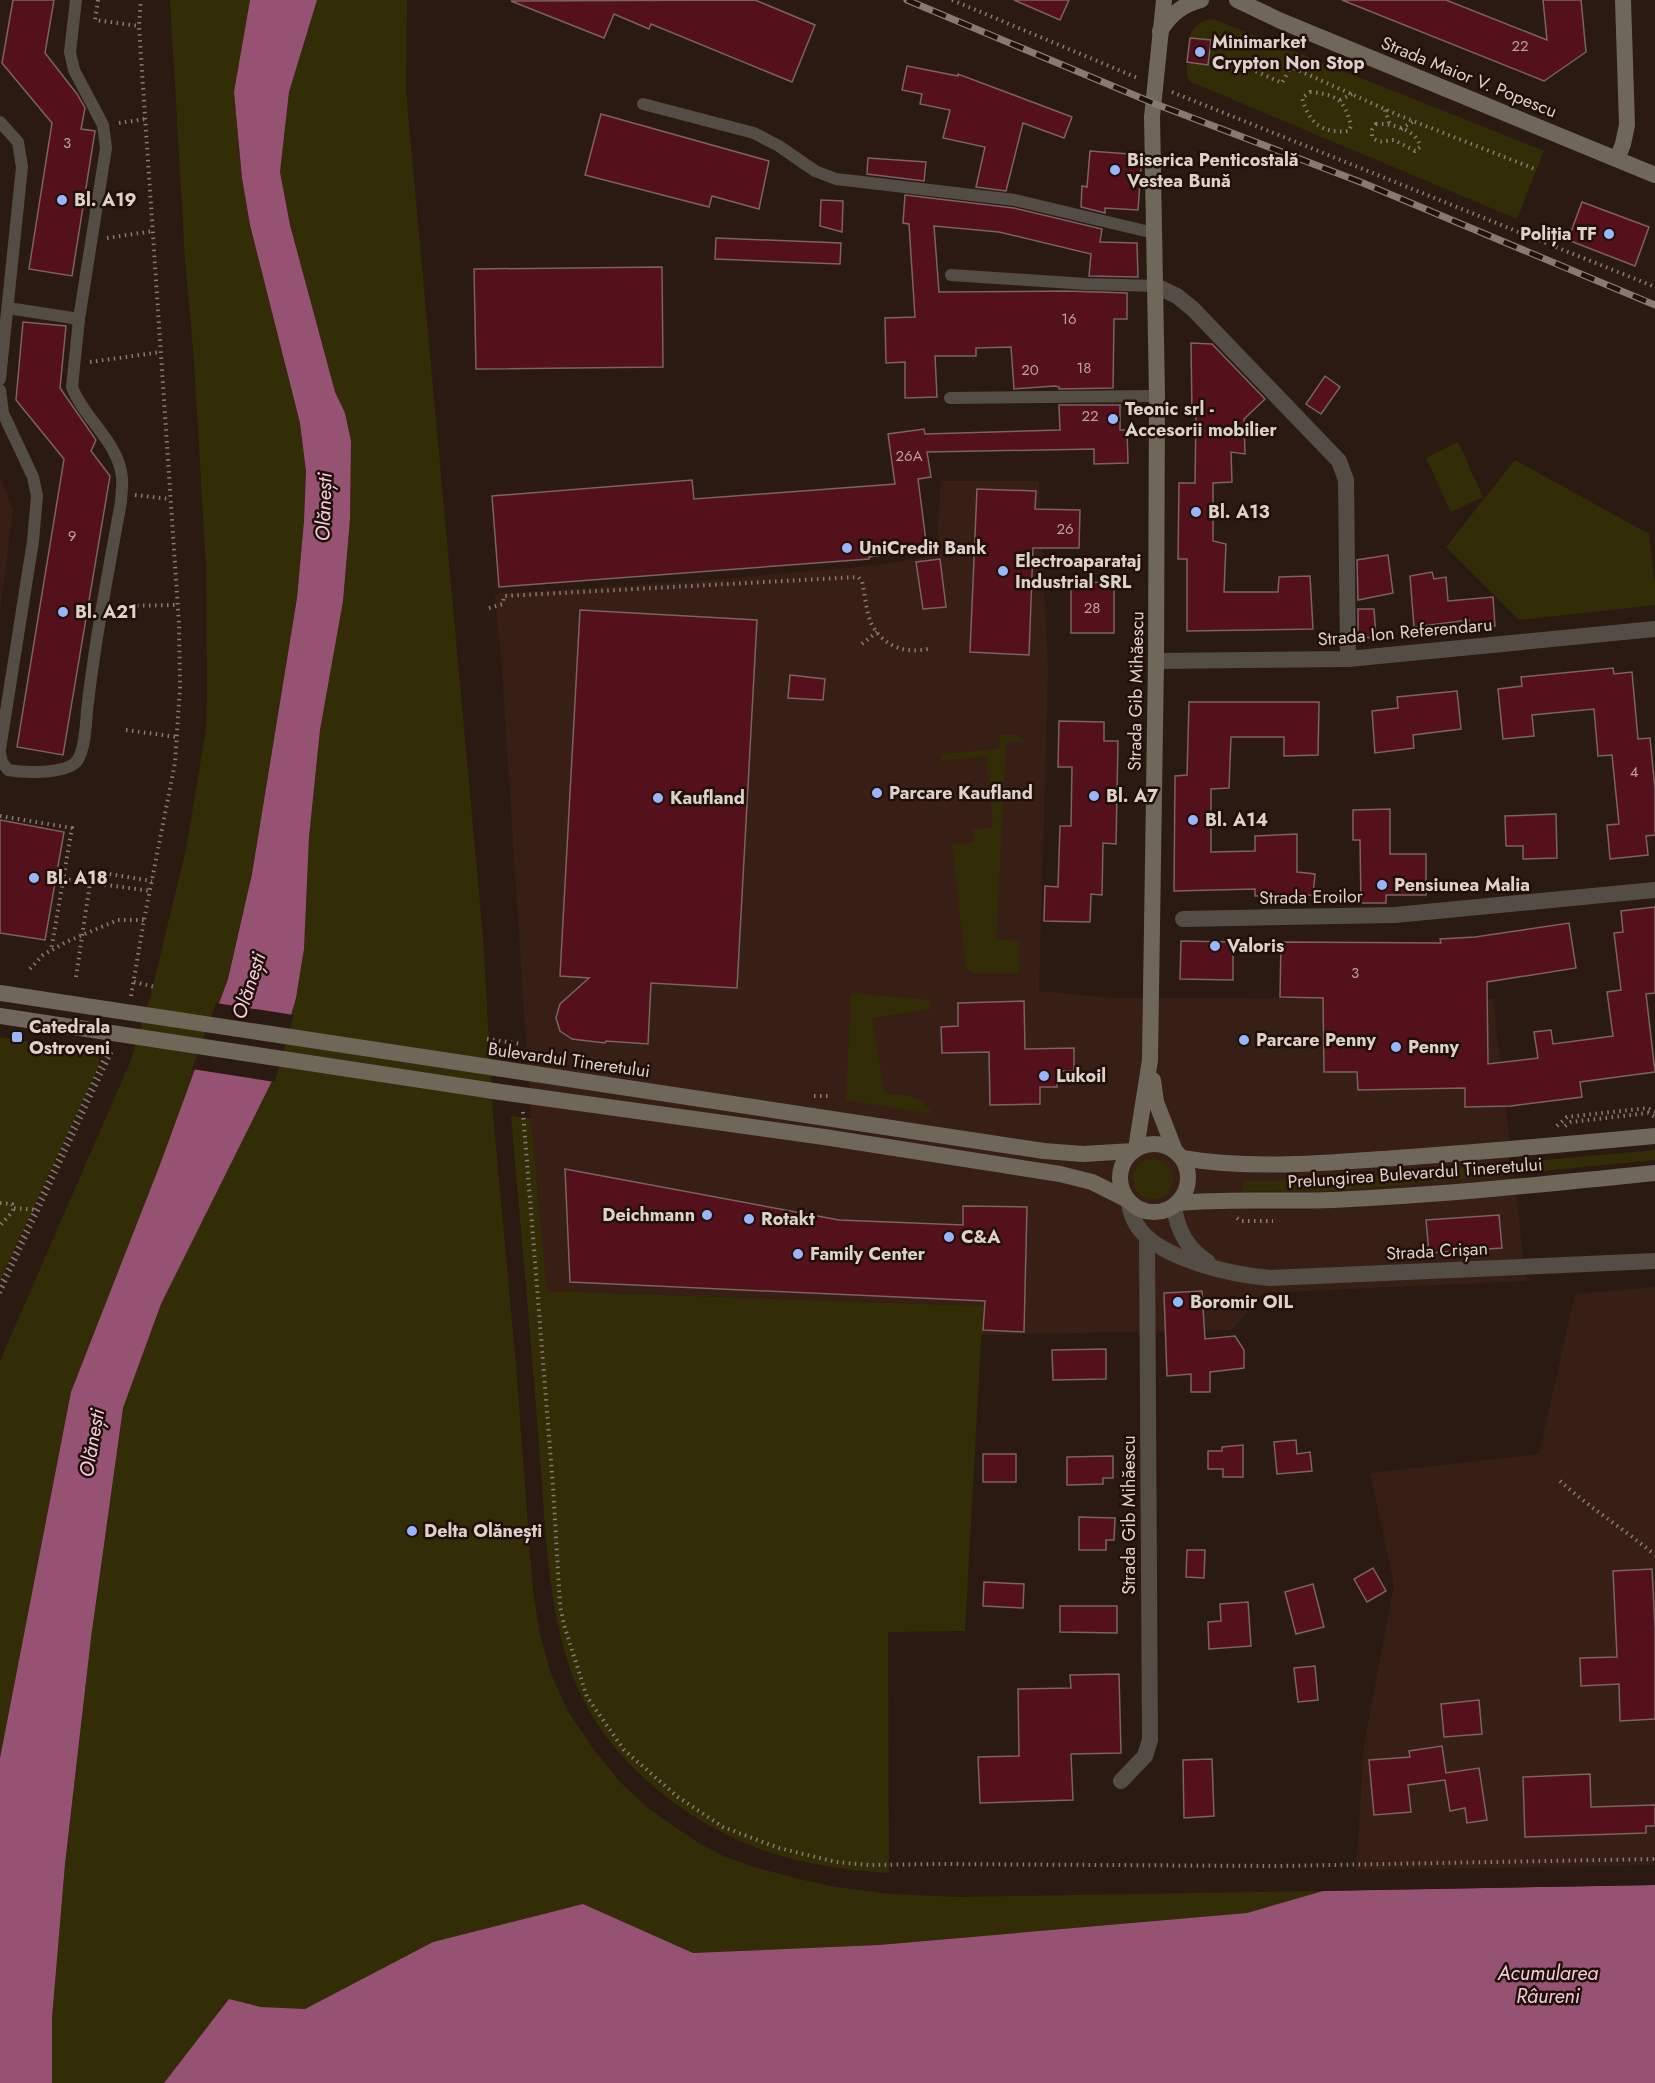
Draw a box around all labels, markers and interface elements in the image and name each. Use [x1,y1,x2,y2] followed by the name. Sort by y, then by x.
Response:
[1212,29,1365,76] place label: Minimarket Crypton Non Stop
[1377,30,1561,124] street label: Strada Maior V. Popescu
[1511,35,1529,57] house number: 22
[1193,45,1207,59] marker: Minimarket Crypton Non Stop
[63,132,71,154] house number: 3
[1126,147,1299,194] place label: Biserica Penticostală Vestea Bună
[1108,163,1122,177] marker: Biserica Penticostală Vestea Bună
[74,187,136,213] place label: Bl. A19
[55,193,69,207] marker: Bl. A19
[1520,221,1597,247] place label: Poliția TF
[1602,227,1616,241] marker: Poliția TF
[1061,308,1077,330] house number: 16
[1077,357,1091,379] house number: 18
[1021,359,1039,381] house number: 20
[1124,396,1277,443] place label: Teonic srl - Accesorii mobilier
[1081,405,1099,427] house number: 22
[1106,412,1120,426] marker: Teonic srl - Accesorii mobilier
[895,445,923,467] house number: 26A
[308,471,340,542] water label: Olănești
[1208,499,1270,525] place label: Bl. A13
[1189,505,1203,519] marker: Bl. A13
[1056,518,1074,540] house number: 26
[68,525,76,547] house number: 9
[859,535,987,561] place label: UniCredit Bank
[840,541,854,555] marker: UniCredit Bank
[1015,548,1141,595] place label: Electroaparataj Industrial SRL
[996,564,1010,578] marker: Electroaparataj Industrial SRL
[1084,597,1100,619] house number: 28
[75,599,137,625] place label: Bl. A21
[56,605,70,619] marker: Bl. A21
[1122,611,1150,771] street label: Strada Gib Mihăescu
[1317,611,1493,653] street label: Strada Ion Referendaru
[1630,761,1639,783] house number: 4
[889,780,1033,806] place label: Parcare Kaufland
[1106,783,1158,809] place label: Bl. A7
[670,785,745,811] place label: Kaufland
[870,786,884,800] marker: Parcare Kaufland
[1087,789,1101,803] marker: Bl. A7
[651,791,665,805] marker: Kaufland
[1205,807,1268,833] place label: Bl. A14
[1186,813,1200,827] marker: Bl. A14
[46,865,108,891] place label: Bl. A18
[27,871,41,885] marker: Bl. A18
[1394,872,1530,898] place label: Pensiunea Malia
[1375,878,1389,892] marker: Pensiunea Malia
[1259,883,1364,911] street label: Strada Eroilor
[1226,933,1284,959] place label: Valoris
[1208,939,1222,953] marker: Valoris
[225,948,274,1023] water label: Olănești
[1351,962,1359,984] house number: 3
[29,1014,110,1061] place label: Catedrala Ostroveni
[1256,1027,1377,1053] place label: Parcare Penny
[10,1030,24,1044] marker: Catedrala Ostroveni
[1237,1033,1251,1047] marker: Parcare Penny
[1408,1034,1460,1060] place label: Penny
[486,1036,652,1084] street label: Bulevardul Tineretului
[1389,1040,1403,1054] marker: Penny
[1056,1063,1106,1089] place label: Lukoil
[1037,1069,1051,1083] marker: Lukoil
[1287,1151,1543,1195] street label: Prelungirea Bulevardul Tineretului
[602,1202,695,1228] place label: Deichmann
[761,1206,815,1232] place label: Rotakt
[700,1208,714,1222] marker: Deichmann
[742,1212,756,1226] marker: Rotakt
[961,1224,1001,1250] place label: C&A
[942,1230,956,1244] marker: C&A
[1385,1235,1489,1267] street label: Strada Crișan
[810,1241,926,1267] place label: Family Center
[791,1247,805,1261] marker: Family Center
[1190,1289,1293,1315] place label: Boromir OIL
[1171,1295,1185,1309] marker: Boromir OIL
[72,1406,112,1479] water label: Olănești
[1116,1435,1142,1595] street label: Strada Gib Mihăescu
[424,1518,542,1544] place label: Delta Olănești
[405,1524,419,1538] marker: Delta Olănești
[1497,1959,1598,2011] water label: Acumularea Râureni

